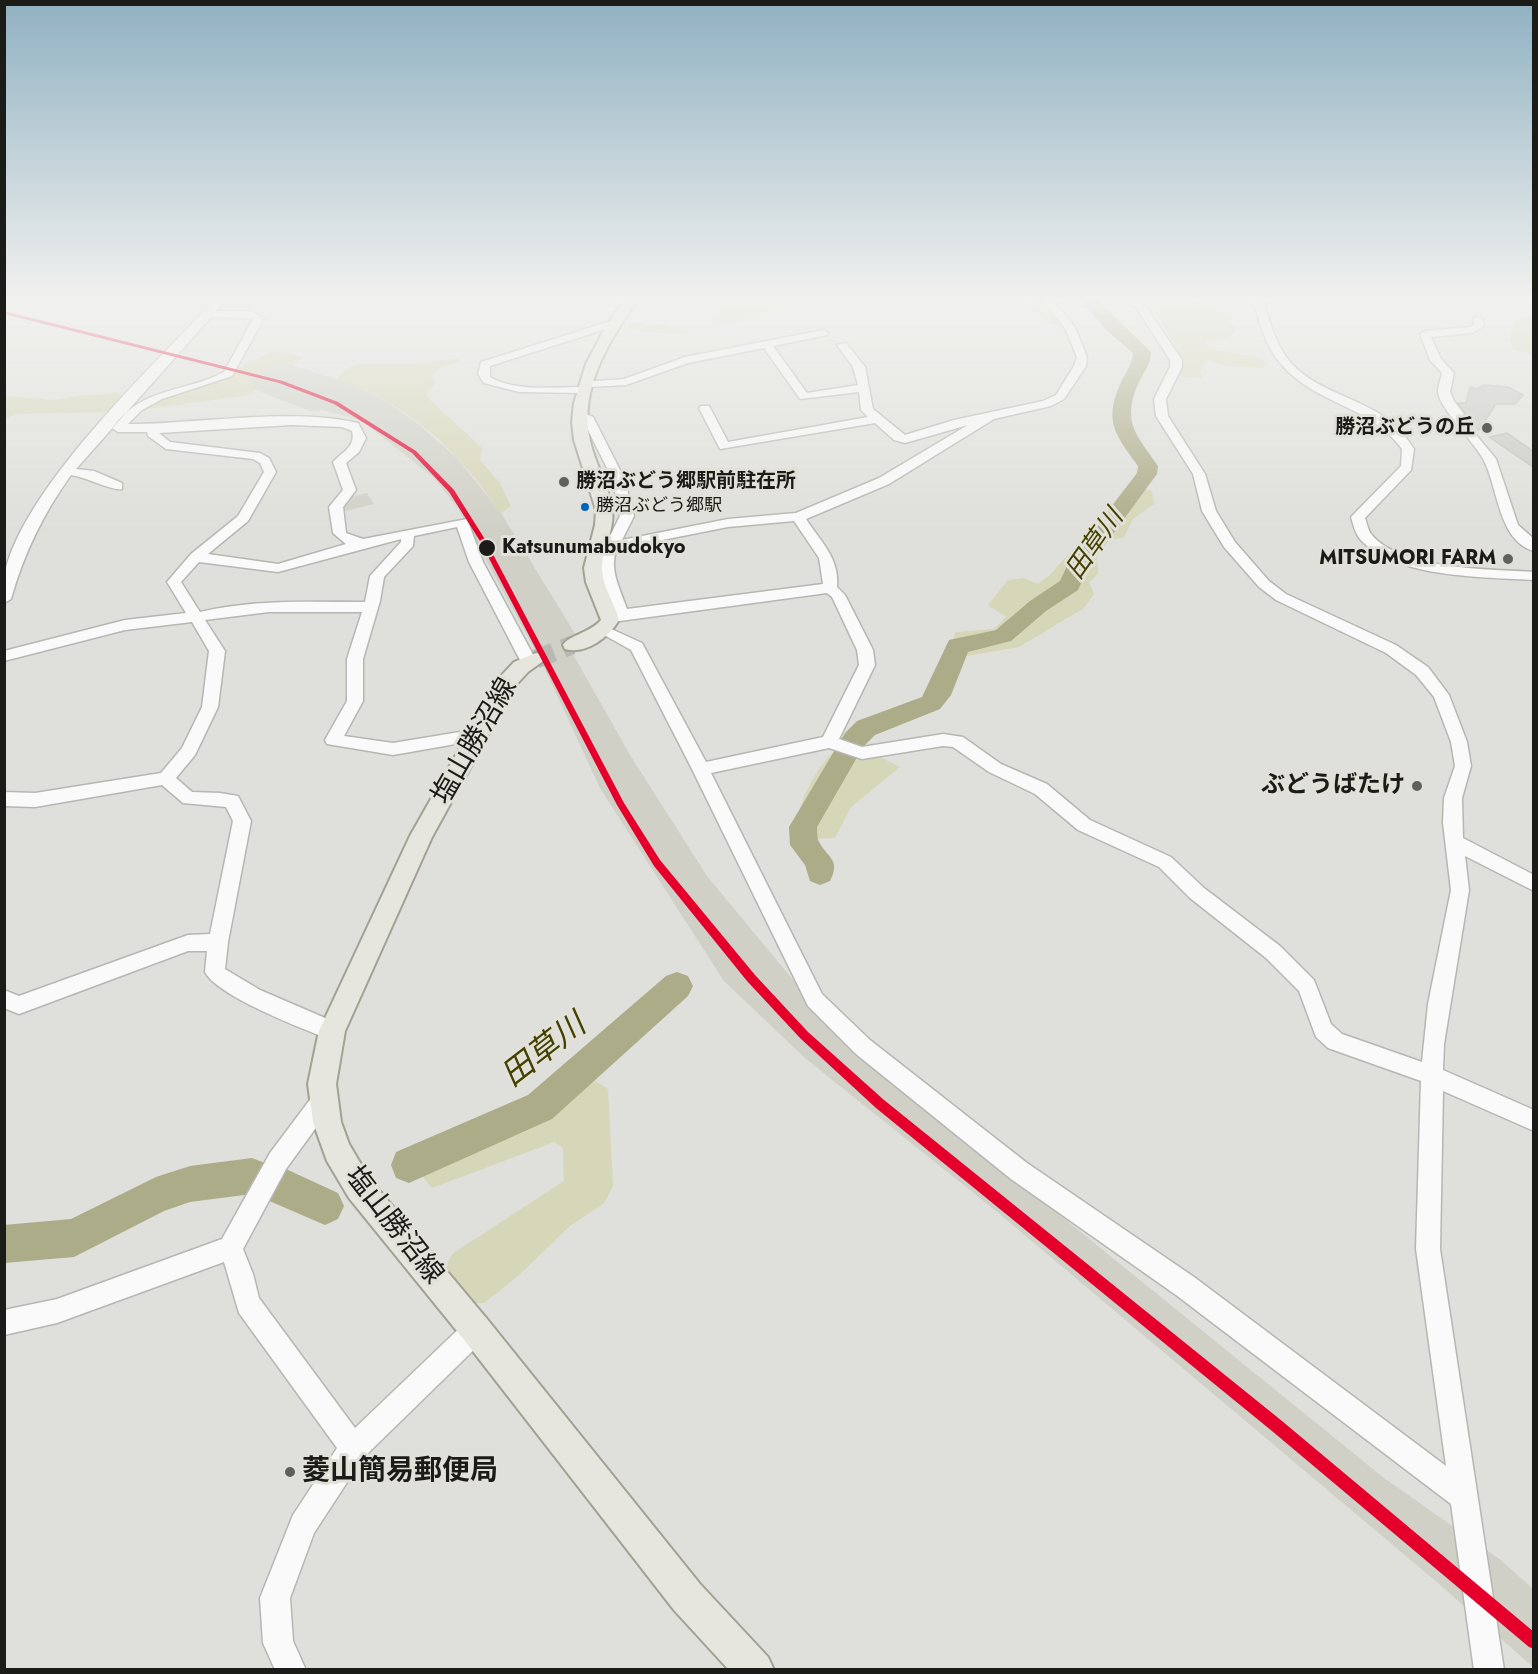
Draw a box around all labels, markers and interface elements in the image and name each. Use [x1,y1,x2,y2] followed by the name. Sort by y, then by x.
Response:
[1335,416,1475,440] place label: 勝沼ぶどうの丘
[1480,421,1494,435] marker: 勝沼ぶどうの丘
[576,470,796,494] place label: 勝沼ぶどう郷駅前駐在所
[557,475,571,489] marker: 勝沼ぶどう郷駅前駐在所
[596,496,722,518] place label: 勝沼ぶどう郷駅
[579,501,591,513] marker: 勝沼ぶどう郷駅
[1061,504,1131,586] water label: 田草川
[502,536,686,560] place label: Katsunumabudokyo
[477,538,497,558] marker: Katsunumabudokyo
[1319,547,1496,571] place label: MITSUMORI FARM
[1501,552,1515,566] marker: MITSUMORI FARM
[426,673,526,811] street label: 塩山勝沼線
[1261,772,1405,800] place label: ぶどうばたけ
[1410,779,1424,793] marker: ぶどうばたけ
[495,1007,595,1097] water label: 田草川
[337,1160,449,1292] street label: 塩山勝沼線
[302,1455,498,1489] place label: 菱山簡易郵便局
[283,1465,297,1479] marker: 菱山簡易郵便局

